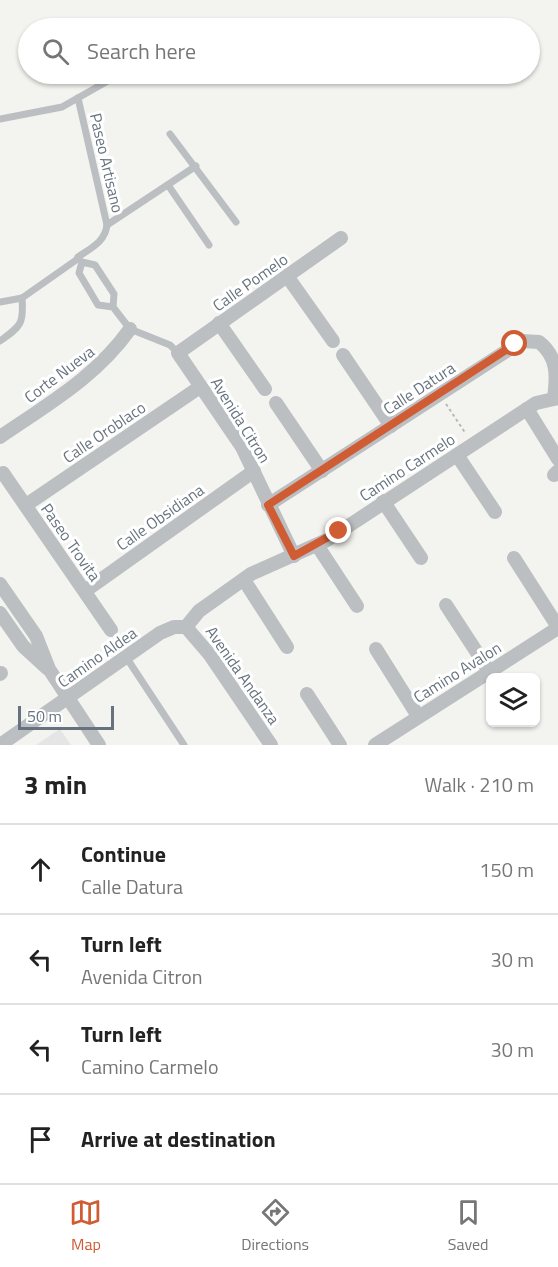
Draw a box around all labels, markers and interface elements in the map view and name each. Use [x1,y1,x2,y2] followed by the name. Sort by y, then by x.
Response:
[18,18,540,84] search box
[87,34,196,68] text: Search here
[39,35,72,68] icon: search
[84,111,130,215] street label: Paseo Artisano
[207,247,293,317] street label: Calle Pomelo
[501,330,527,356] route start
[19,340,99,408] street label: Corte Nueva
[378,356,460,420] street label: Calle Datura
[205,372,277,468] street label: Avenida Citron
[58,395,150,469] street label: Calle Oroblaco
[354,427,460,507] street label: Camino Carmelo
[111,478,209,556] street label: Calle Obsidiana
[35,498,107,586] street label: Paseo Trovita
[325,517,351,543] route end
[52,621,142,693] street label: Camino Aldea
[200,621,286,729] street label: Avenida Andanza
[408,635,506,709] street label: Camino Avalon
[486,673,540,727] map controls
[486,673,540,727] button: layers
[18,703,114,730] scale bar
[27,704,62,728] text: 50 m
[24,765,87,804] text: 3 min
[425,769,534,800] text: Walk · 210 m
[81,837,166,871] text: Continue
[24,853,57,886] icon: ahead
[479,854,534,885] text: 150 m
[81,871,183,902] text: Calle Datura
[81,927,162,961] text: Turn left
[24,943,57,976] icon: left
[490,944,534,975] text: 30 m
[81,961,203,992] text: Avenida Citron
[81,1017,162,1051] text: Turn left
[24,1033,57,1066] icon: left
[490,1034,534,1065] text: 30 m
[81,1051,219,1082] text: Camino Carmelo
[81,1122,276,1156] text: Arrive at destination
[24,1123,57,1156] icon: arrive
[69,1196,102,1256] tab: Map
[241,1196,309,1256] tab: Directions
[448,1196,489,1256] tab: Saved

